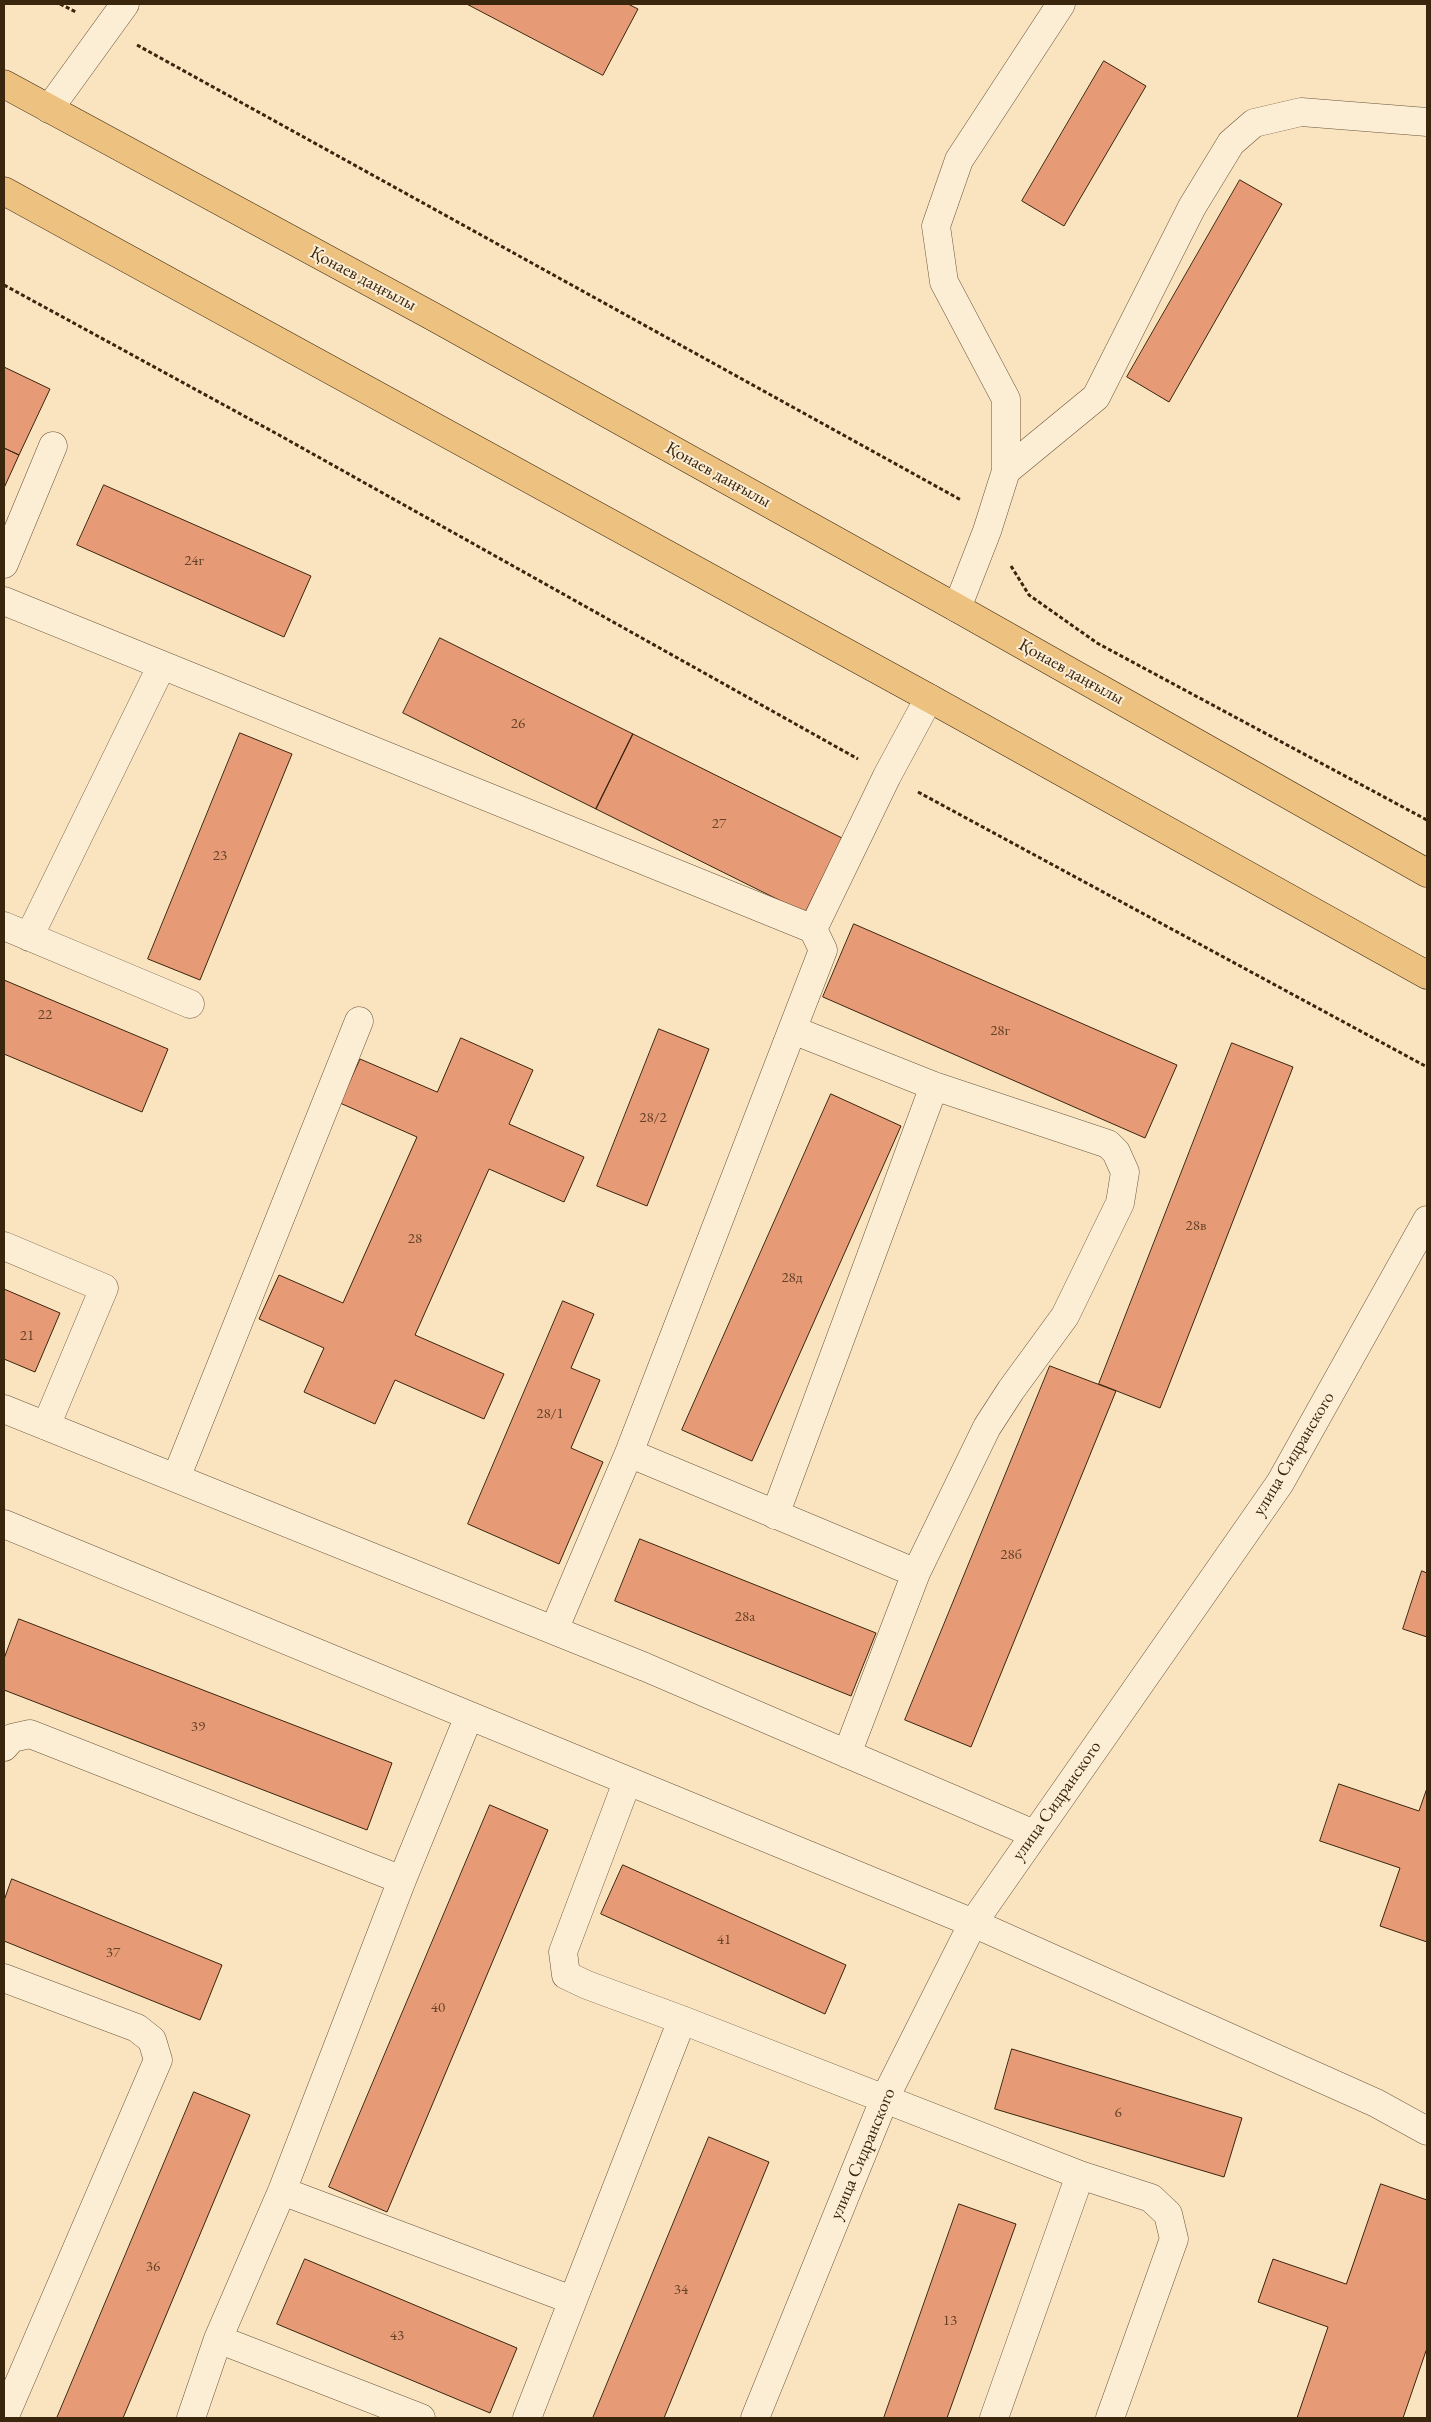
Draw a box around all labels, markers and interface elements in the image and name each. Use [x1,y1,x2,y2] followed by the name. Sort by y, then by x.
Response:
[306,242,420,316] street label: Қонаев даңғылы
[662,437,774,513] street label: Қонаев даңғылы
[184,552,204,570] house number: 24г
[1015,634,1127,710] street label: Қонаев даңғылы
[511,715,525,733] house number: 26
[712,815,726,833] house number: 27
[213,847,227,865] house number: 23
[38,1006,52,1024] house number: 22
[990,1022,1010,1040] house number: 28г
[639,1109,667,1127] house number: 28/2
[1186,1217,1206,1235] house number: 28в
[408,1230,422,1248] house number: 28
[781,1269,803,1287] house number: 28д
[20,1327,34,1345] house number: 21
[1248,1388,1340,1520] street label: улица Сидранского
[536,1405,564,1423] house number: 28/1
[1000,1546,1022,1564] house number: 28б
[735,1608,755,1626] house number: 28а
[191,1718,205,1736] house number: 39
[1008,1737,1106,1865] street label: улица Сидранского
[717,1931,731,1949] house number: 41
[106,1944,120,1962] house number: 37
[431,1999,445,2017] house number: 40
[825,2085,901,2223] street label: улица Сидранского
[1114,2104,1122,2122] house number: 6
[146,2258,160,2276] house number: 36
[674,2281,688,2299] house number: 34
[943,2312,957,2330] house number: 13
[390,2327,404,2345] house number: 43

